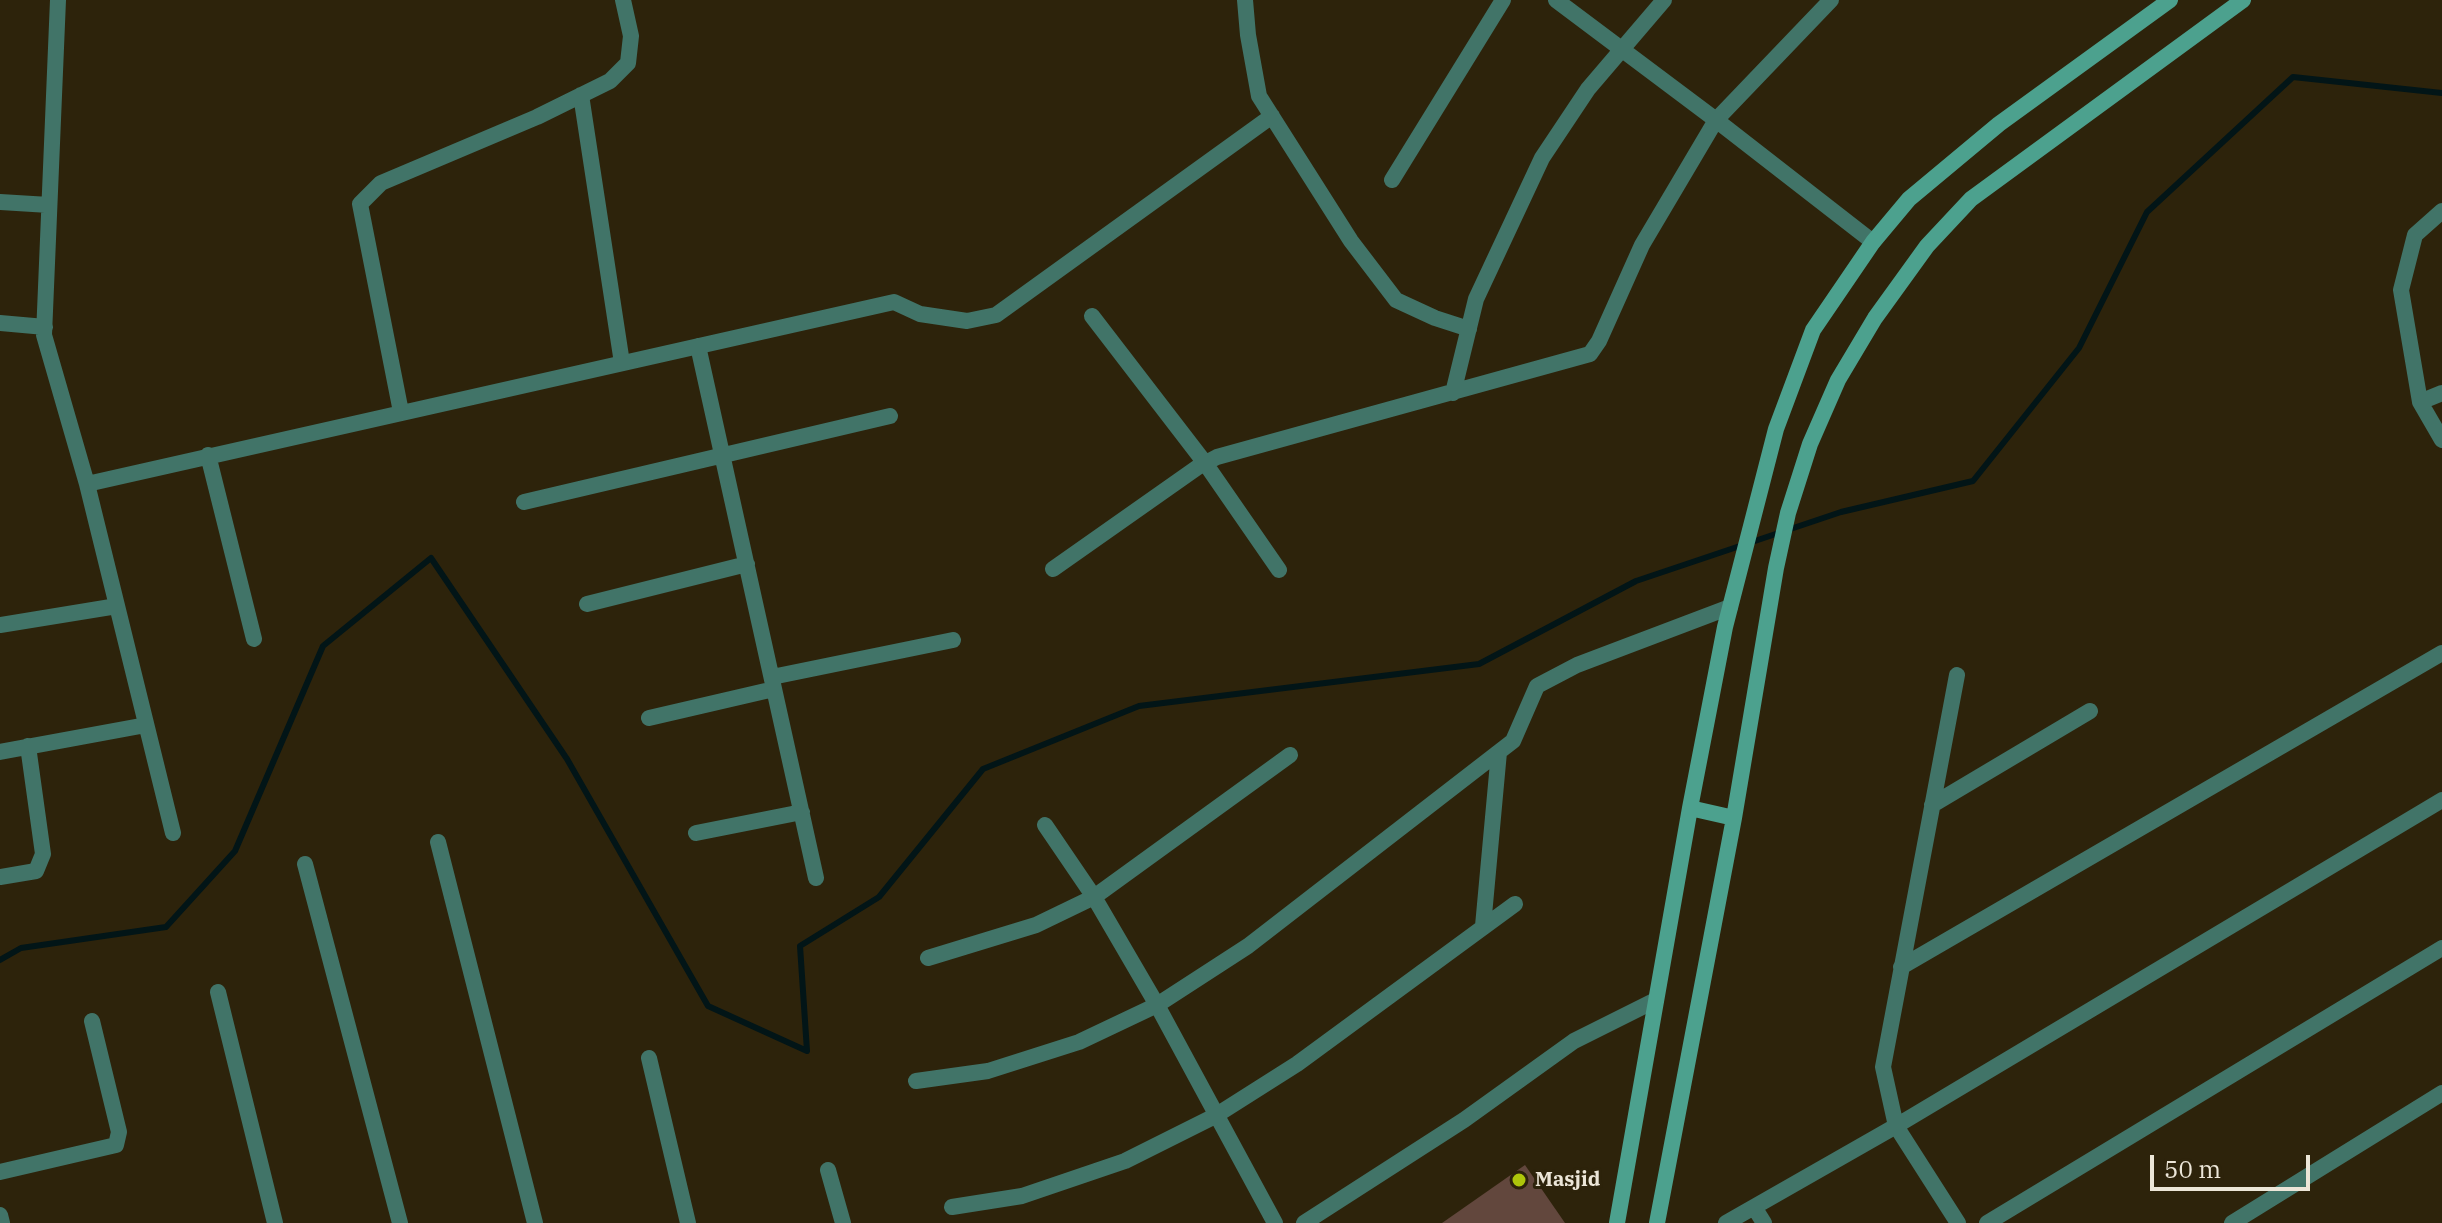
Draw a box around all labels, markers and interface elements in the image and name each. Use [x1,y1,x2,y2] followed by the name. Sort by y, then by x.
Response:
[2154,1139,2314,1189] scale bar
[2164,1153,2221,1185] text: 50 m
[1535,1168,1600,1192] place label: Masjid
[1510,1171,1528,1189] marker: Masjid

